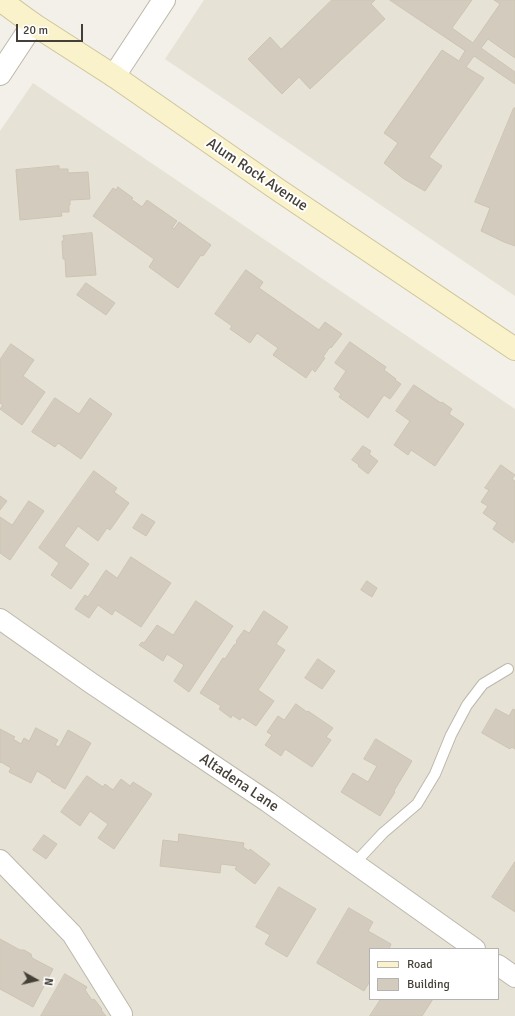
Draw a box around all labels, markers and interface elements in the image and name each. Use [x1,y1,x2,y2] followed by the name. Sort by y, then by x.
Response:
[18,16,85,42] scale bar
[23,23,48,38] text: 20 m
[203,135,311,215] street label: Alum Rock Avenue
[196,750,282,816] street label: Altadena Lane
[369,948,499,1000] legend
[407,957,433,972] text: Road
[16,960,56,1000] north arrow
[41,977,55,986] text: N
[407,977,450,992] text: Building

